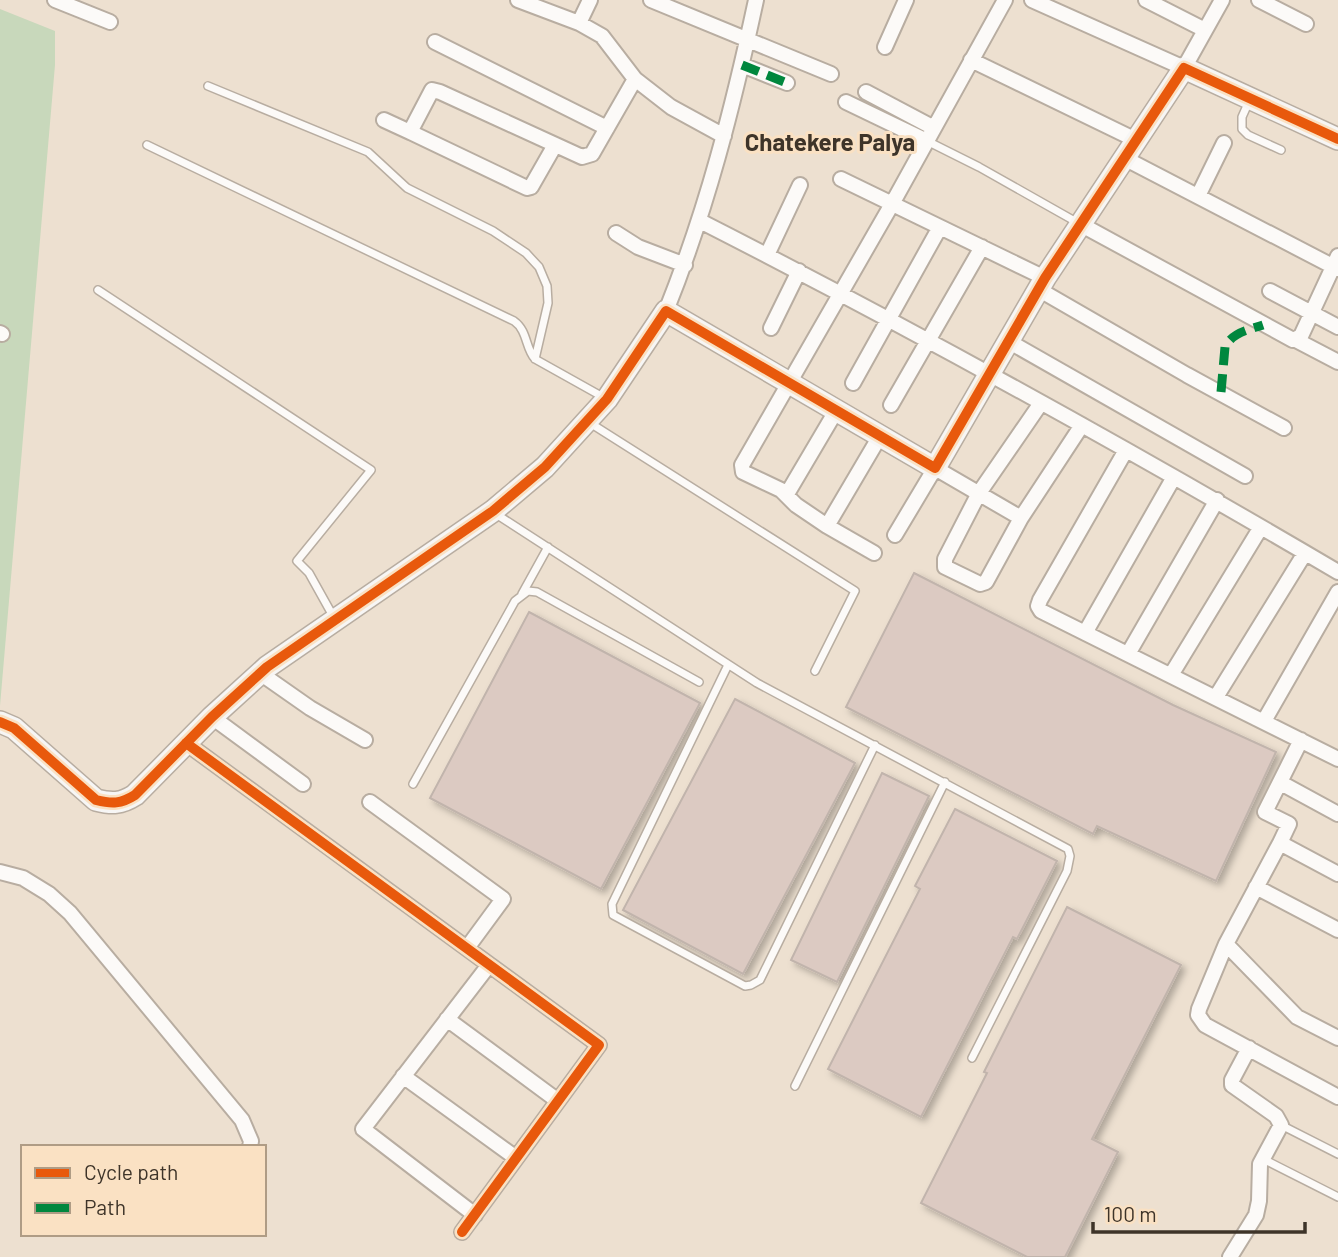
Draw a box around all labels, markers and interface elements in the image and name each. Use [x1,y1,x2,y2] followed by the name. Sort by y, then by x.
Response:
[745,127,915,156] district label: Chatekere Palya
[21,1145,266,1236] legend
[84,1159,178,1184] text: Cycle path
[1093,1190,1305,1234] scale bar
[84,1194,126,1219] text: Path
[1104,1201,1157,1226] text: 100 m

